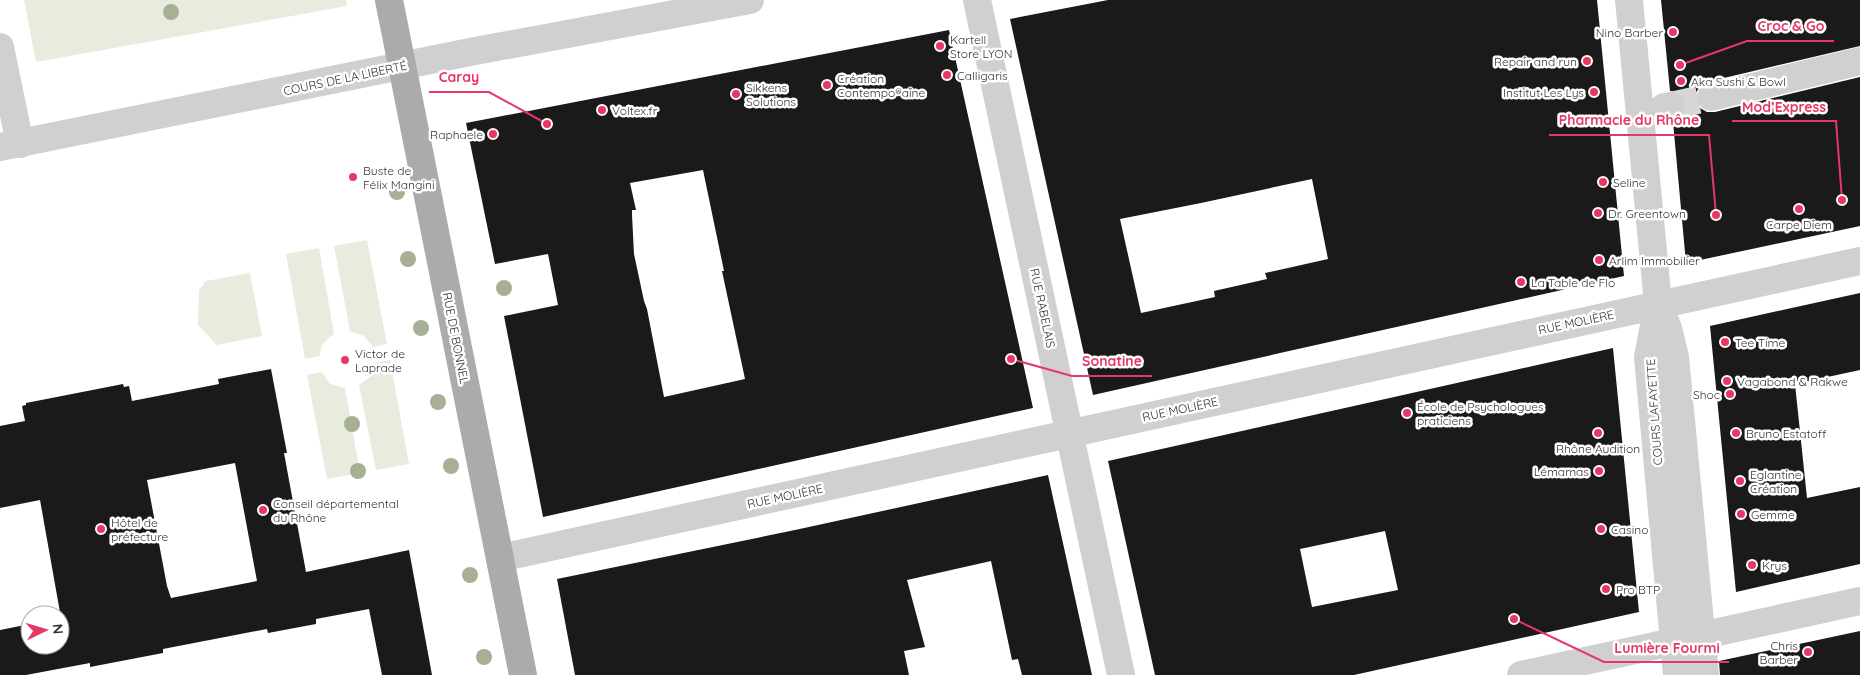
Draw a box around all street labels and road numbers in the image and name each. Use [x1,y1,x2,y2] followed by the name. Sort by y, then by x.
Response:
[282,58,408,98] street label: COURS DE LA LIBERTÉ
[1027,267,1059,349] street label: RUE RABELAIS
[440,291,472,386] street label: RUE DE BONNEL
[1537,307,1615,337] street label: RUE MOLIÈRE
[1643,358,1665,466] street label: COURS LAFAYETTE
[1141,394,1219,424] street label: RUE MOLIÈRE
[746,481,824,511] street label: RUE MOLIÈRE

